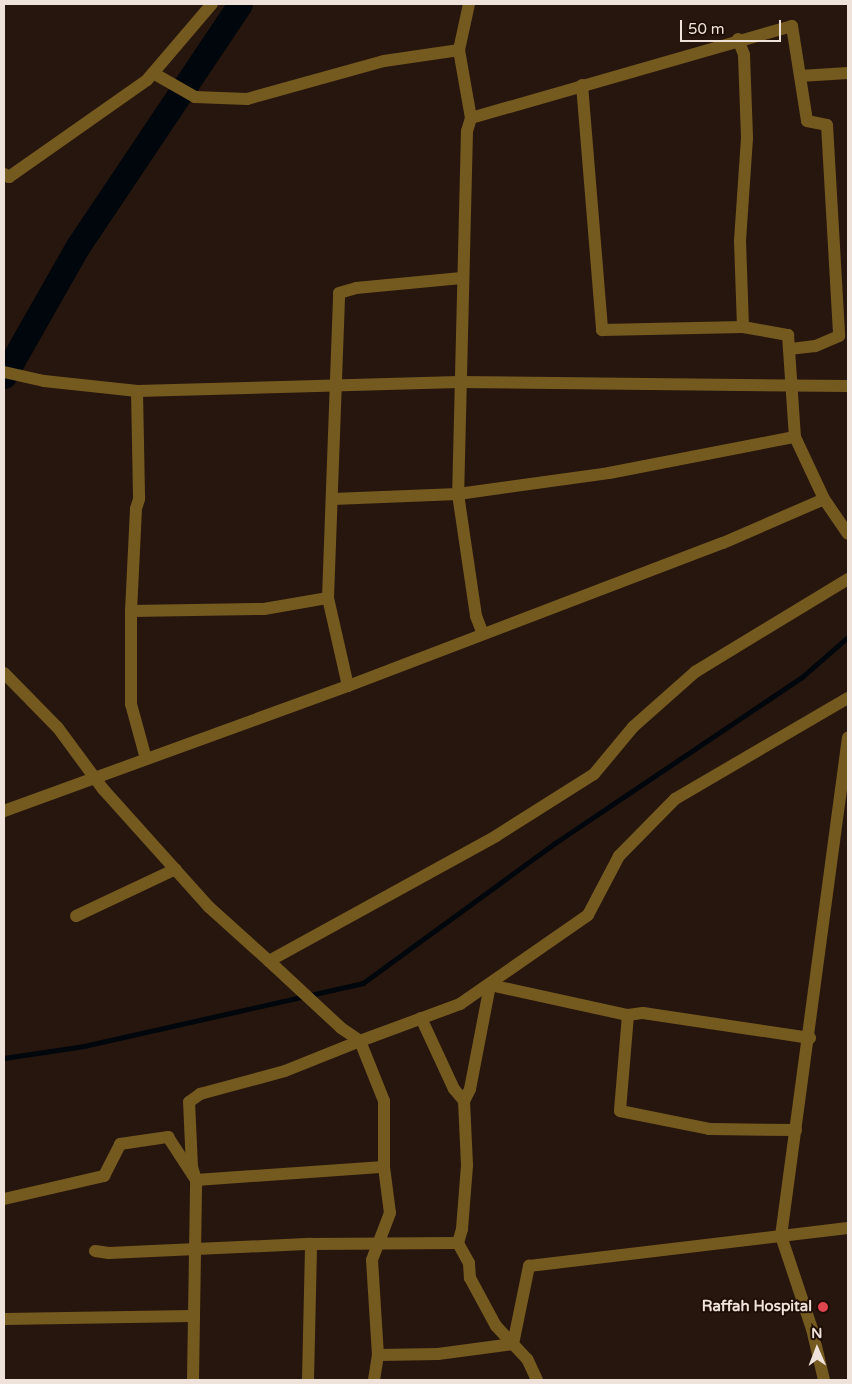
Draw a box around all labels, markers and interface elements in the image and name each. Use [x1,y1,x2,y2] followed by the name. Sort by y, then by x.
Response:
[682,10,783,42] scale bar
[688,20,725,38] text: 50 m
[702,1298,812,1316] place label: Raffah Hospital
[816,1300,830,1314] marker: Raffah Hospital
[792,1324,842,1374] north arrow
[811,1325,823,1342] text: N

